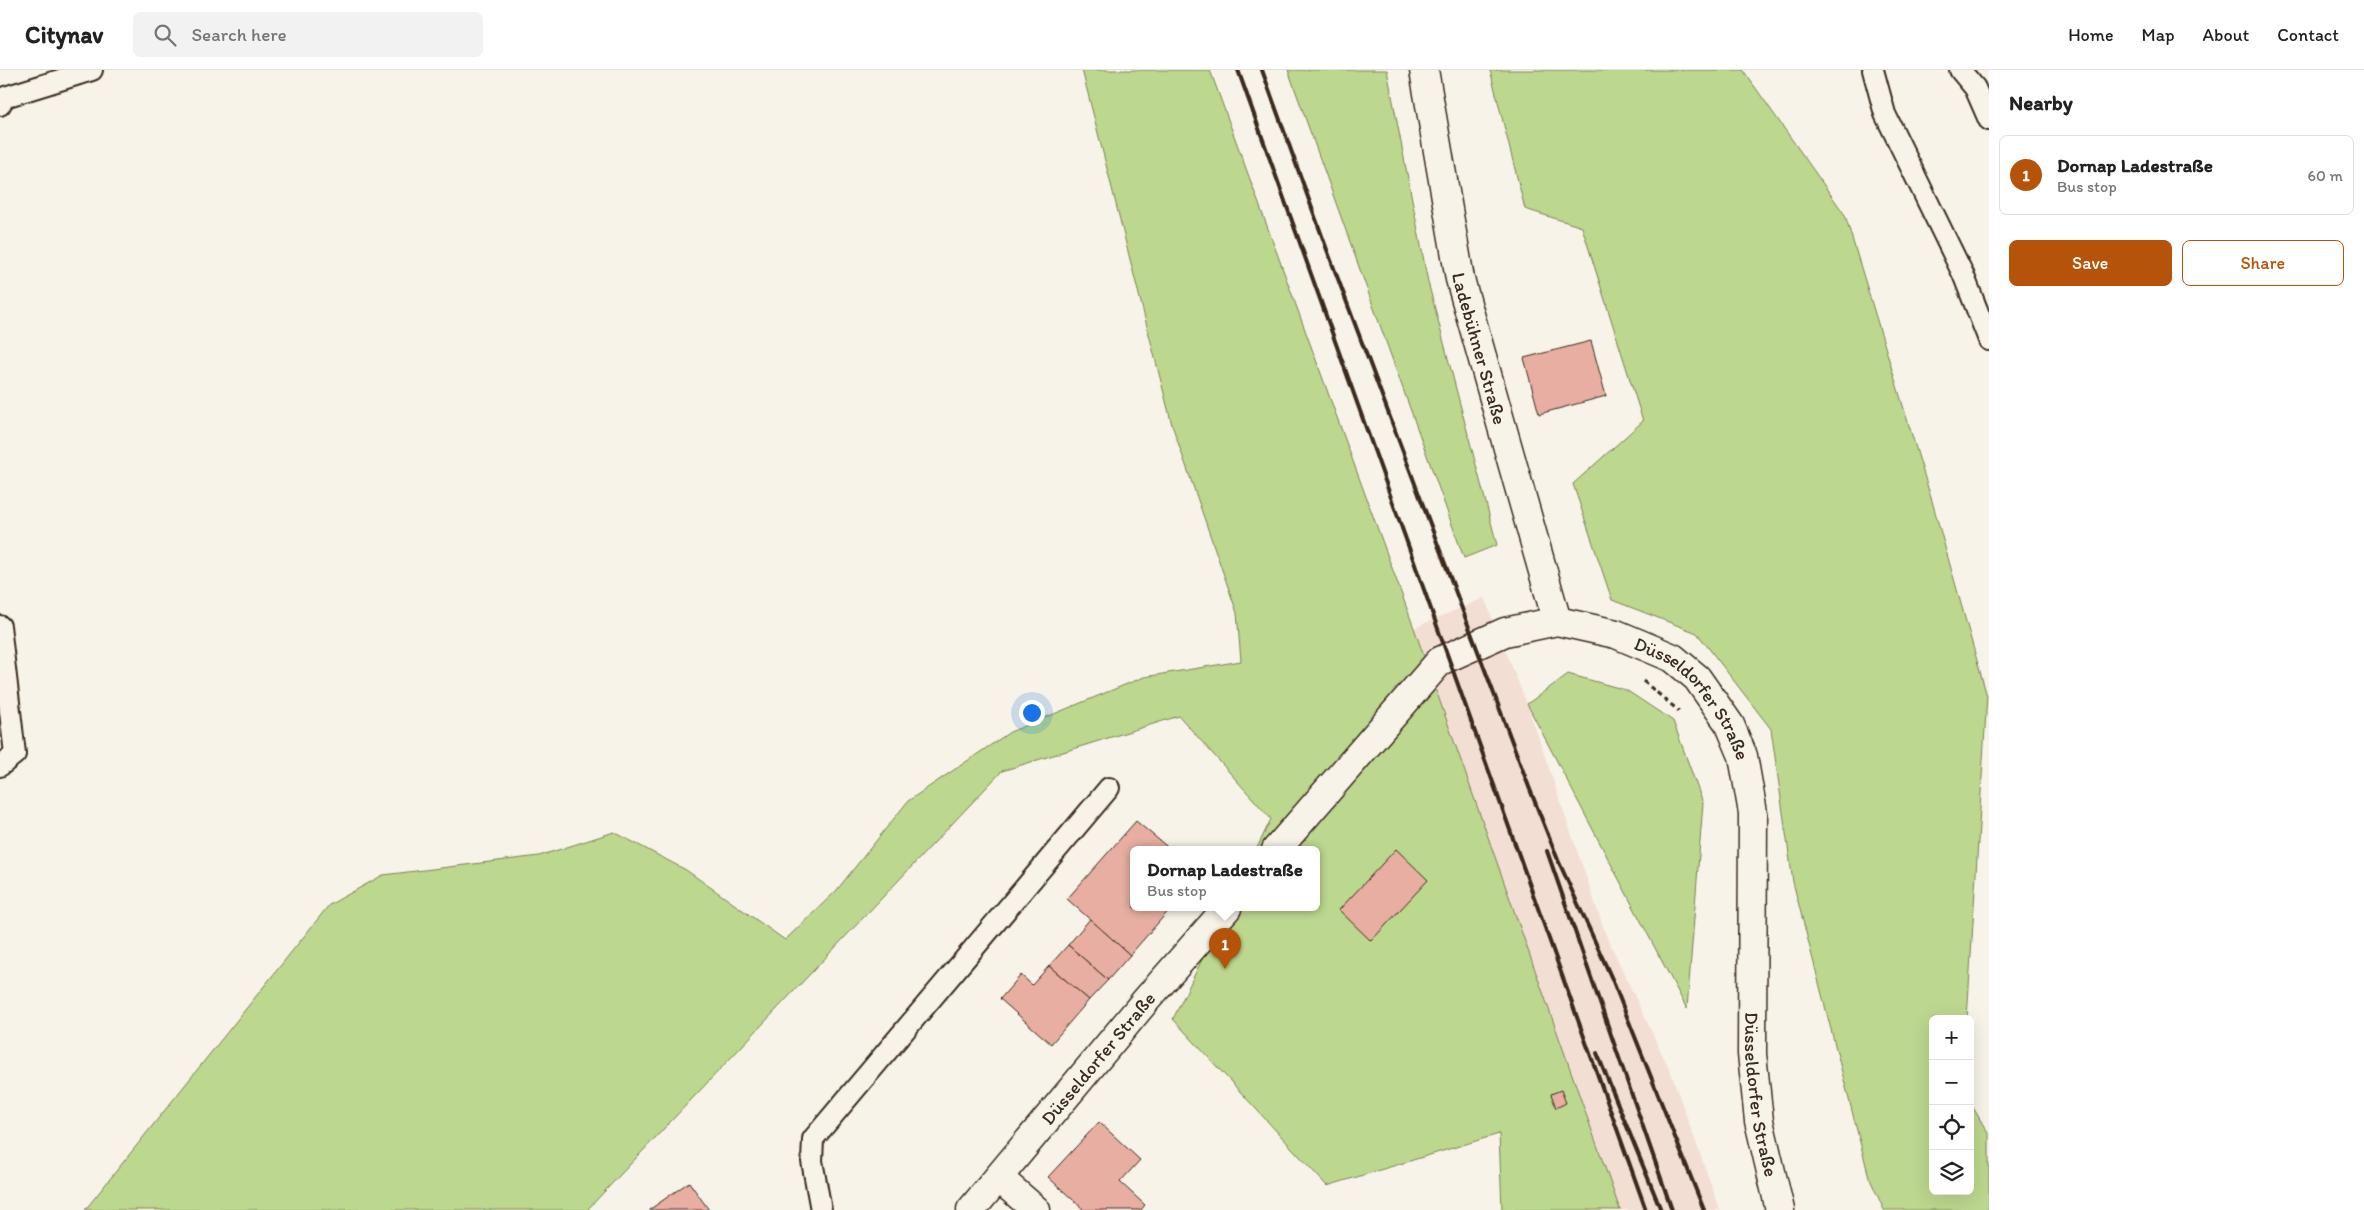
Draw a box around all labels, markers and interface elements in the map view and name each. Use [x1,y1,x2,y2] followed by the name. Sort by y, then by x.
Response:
[133,12,483,57] search box
[25,20,103,49] text: Citynav
[151,21,179,49] icon: search
[191,23,287,46] text: Search here
[2068,24,2114,46] text: Home
[2142,24,2175,46] text: Map
[2203,24,2249,46] text: About
[2277,24,2339,46] text: Contact
[2009,90,2073,115] text: Nearby
[2057,154,2213,177] text: Dornap Ladestraße
[2022,166,2030,185] text: 1
[2308,166,2343,185] text: 60 m
[2057,177,2117,196] text: Bus stop
[2009,240,2172,286] button: Save
[2182,240,2344,286] button: Share
[1448,271,1512,427] street label: Ladebühner Straße
[1631,632,1755,763] street label: Düsseldorfer Straße
[1019,700,1045,726] your location
[1130,846,1320,911] popup
[1147,858,1303,881] text: Dornap Ladestraße
[1147,881,1207,900] text: Bus stop
[1209,928,1241,969] pin: 1
[1036,987,1160,1129] street label: Düsseldorfer Straße
[1740,1012,1783,1179] street label: Düsseldorfer Straße
[1929,1015,1974,1195] map controls
[1929,1015,1974,1060] button: +
[1929,1060,1974,1105] button: −
[1929,1105,1974,1150] button: locate
[1929,1150,1974,1195] button: layers

